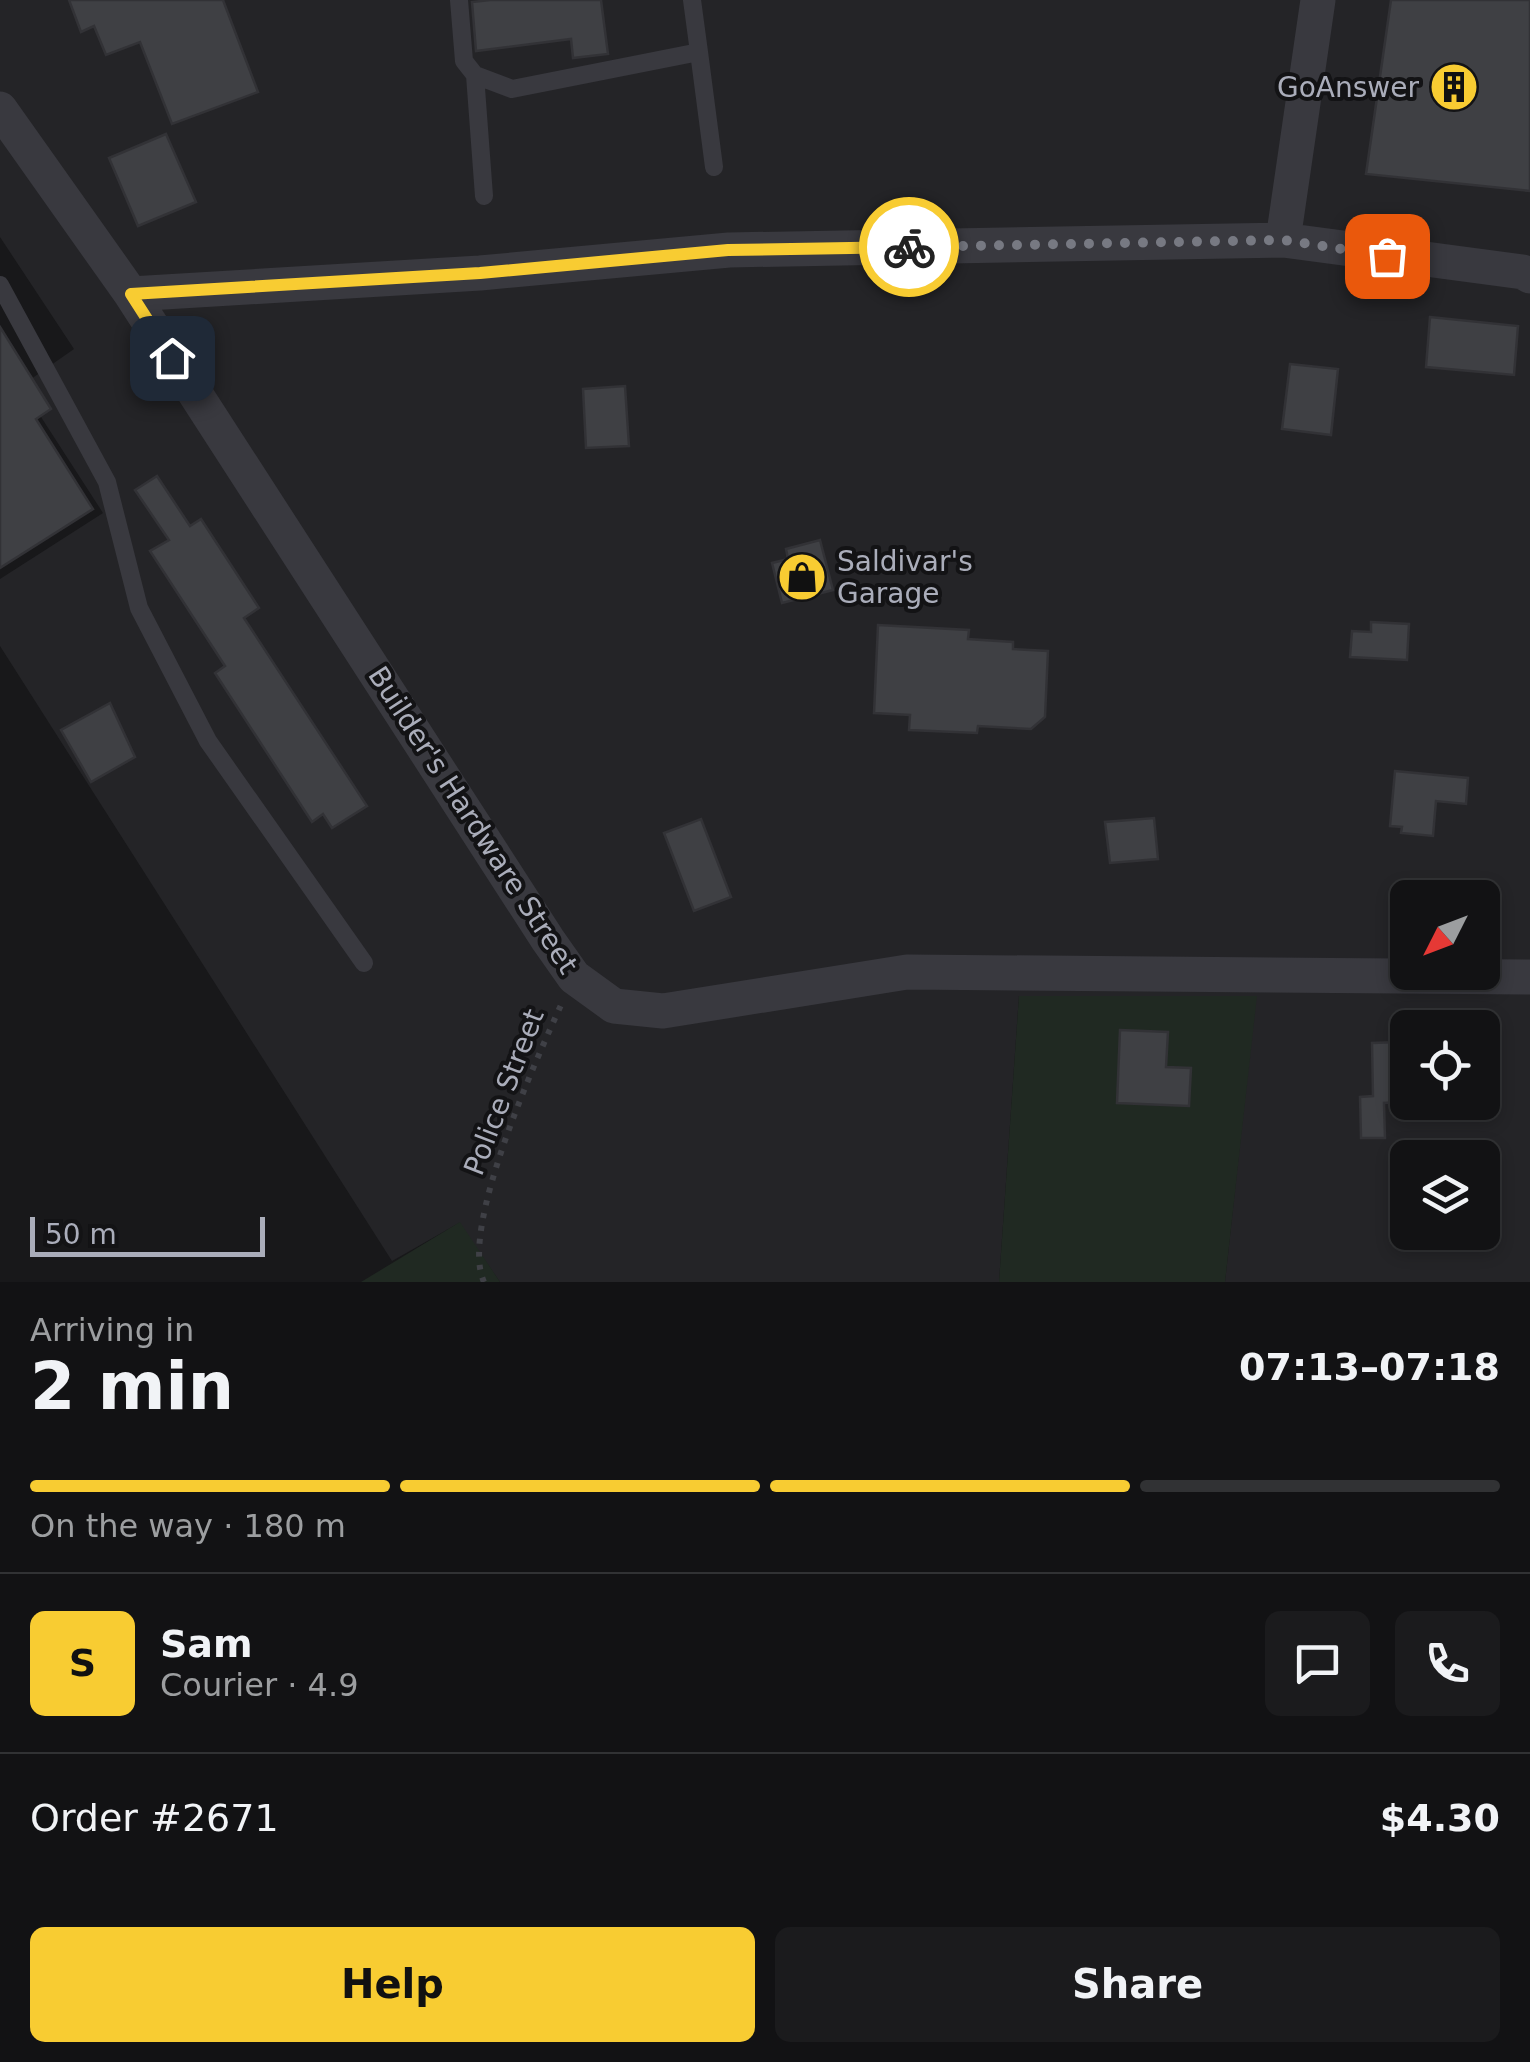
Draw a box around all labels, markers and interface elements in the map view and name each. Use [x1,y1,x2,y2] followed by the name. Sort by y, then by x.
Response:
[1428,61,1480,113] building icon: GoAnswer
[1277,71,1419,104] place label: GoAnswer
[859,197,959,297] courier
[1345,214,1430,299] pin
[882,220,937,275] icon: bike
[1360,229,1415,284] icon: bag
[130,316,215,401] pin
[145,331,200,386] icon: home
[837,545,973,610] place label: Saldivar's Garage
[776,551,828,603] shop icon: Saldivar's Garage
[361,660,585,980] street label: Builder's Hardware Street
[1390,880,1500,990] north arrow
[1390,880,1500,1250] map controls
[457,1004,551,1180] street label: Police Street
[1390,1010,1500,1120] button: locate
[1390,1140,1500,1250] button: layers
[30,1212,265,1256] scale bar
[45,1218,117,1251] text: 50 m
[30,1311,194,1349] text: Arriving in
[1239,1345,1500,1389] text: 07:13–07:18
[30,1349,234,1424] text: 2 min
[30,1507,346,1545] text: On the way · 180 m
[1265,1611,1370,1716] button: chat
[1395,1611,1500,1716] button: phone
[160,1622,253,1666] text: Sam
[69,1641,96,1685] text: S
[160,1666,359,1704] text: Courier · 4.9
[30,1796,279,1840] text: Order #2671
[1380,1796,1500,1840] text: $4.30
[30,1927,755,2042] button: Help
[775,1927,1500,2042] button: Share

